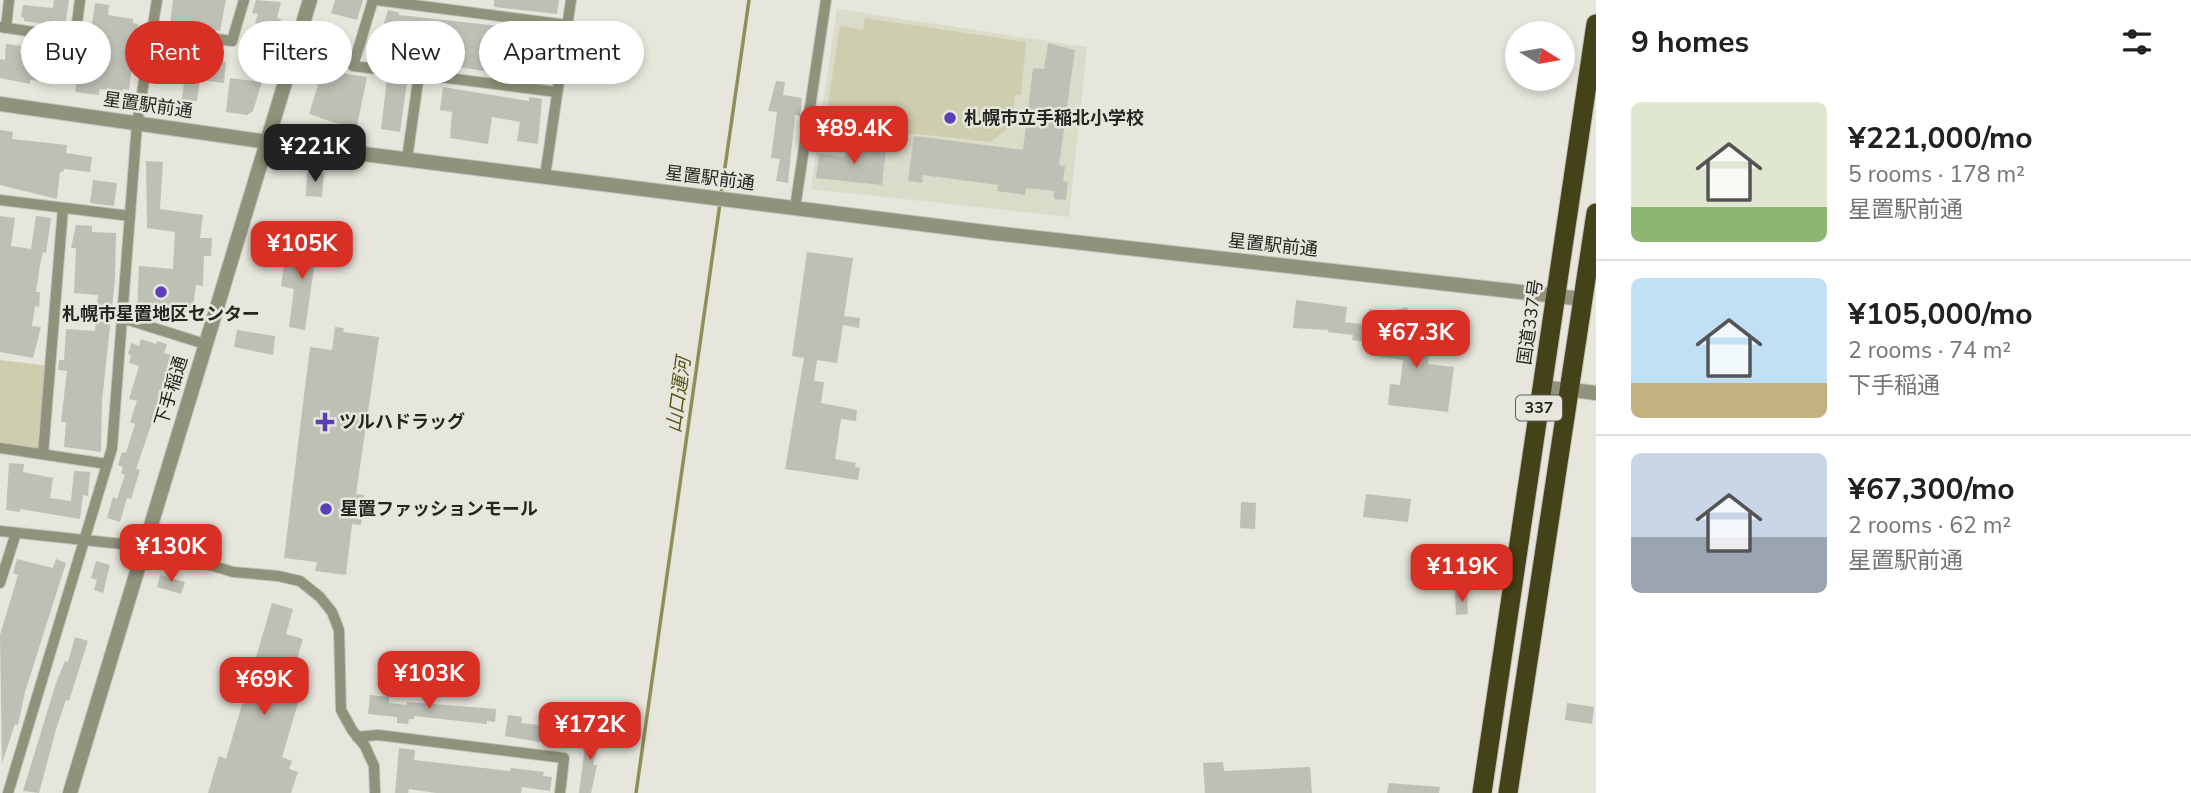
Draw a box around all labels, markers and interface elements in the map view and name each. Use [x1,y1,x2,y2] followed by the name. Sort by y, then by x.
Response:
[21,21,111,84] chip: Buy
[125,21,224,84] chip: Rent
[238,21,352,84] chip: Filters
[366,21,465,84] chip: New
[479,21,644,84] chip: Apartment
[1505,21,1575,91] north arrow
[1505,21,1575,91] map controls
[1631,22,1749,63] text: 9 homes
[2118,23,2156,61] icon: filters
[102,87,194,123] street label: 星置駅前通
[797,106,911,166] pin: ¥89.4K
[964,106,1144,130] place label: 札幌市立手稲北小学校
[942,110,958,126] marker: 札幌市立手稲北小学校
[816,113,892,144] text: ¥89.4K
[1848,118,2033,159] text: ¥221,000/mo
[266,124,364,184] pin: ¥221K
[1687,130,1771,214] icon: home
[280,131,350,162] text: ¥221K
[1848,159,2025,190] text: 5 rooms · 178 m²
[664,161,756,195] street label: 星置駅前通
[1848,194,1963,225] text: 星置駅前通
[253,222,351,281] pin: ¥105K
[267,228,337,259] text: ¥105K
[1227,228,1319,262] street label: 星置駅前通
[1512,278,1548,366] street label: 国道337号
[153,284,169,300] marker: 札幌市星置地区センター
[1848,294,2033,335] text: ¥105,000/mo
[62,302,260,326] place label: 札幌市星置地区センター
[1687,306,1771,390] icon: home
[1359,310,1473,370] pin: ¥67.3K
[1378,317,1454,348] text: ¥67.3K
[1848,335,2011,366] text: 2 rooms · 74 m²
[661,352,698,434] water label: 山口運河
[149,353,193,429] street label: 下手稲通
[1848,370,1940,401] text: 下手稲通
[1516,396,1562,420] road number: 337
[339,410,465,434] place label: ツルハドラッグ
[317,414,333,430] marker: ツルハドラッグ
[1848,469,2015,510] text: ¥67,300/mo
[1687,481,1771,565] icon: home
[340,497,538,521] place label: 星置ファッションモール
[318,501,334,517] marker: 星置ファッションモール
[1848,510,2011,541] text: 2 rooms · 62 m²
[122,524,220,584] pin: ¥130K
[136,531,206,562] text: ¥130K
[1413,544,1511,604] pin: ¥119K
[1848,545,1963,576] text: 星置駅前通
[1427,551,1497,582] text: ¥119K
[380,652,478,711] pin: ¥103K
[223,658,305,717] pin: ¥69K
[394,658,464,689] text: ¥103K
[236,664,292,695] text: ¥69K
[541,702,639,762] pin: ¥172K
[555,709,625,740] text: ¥172K

